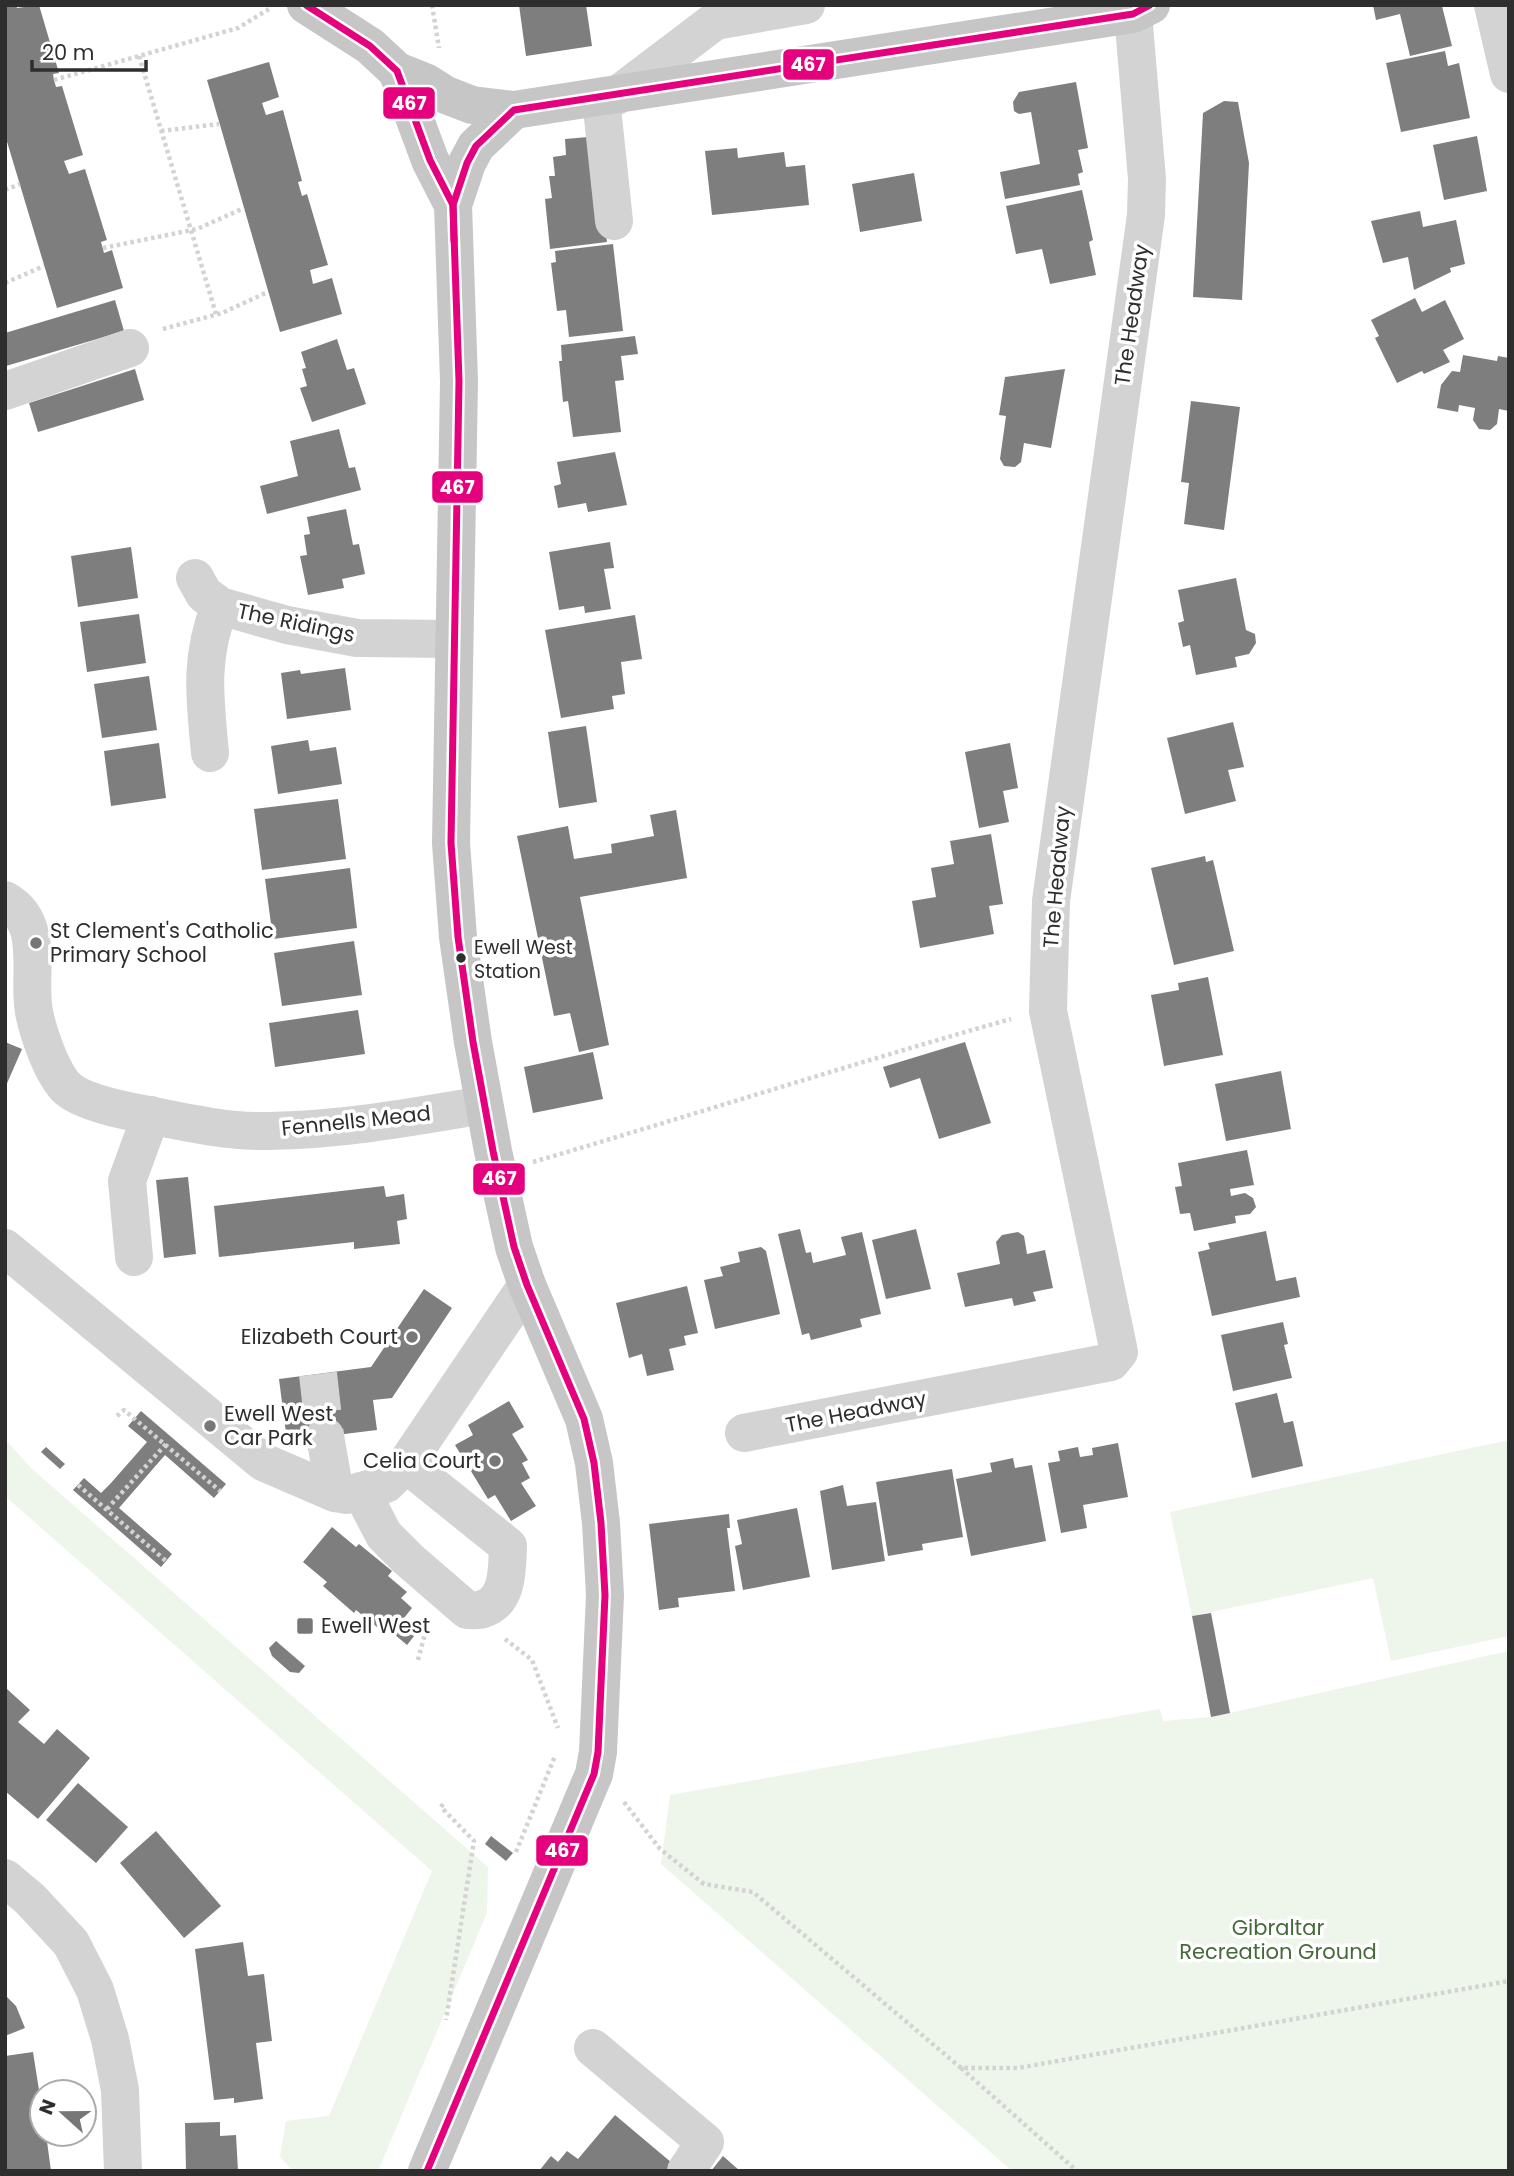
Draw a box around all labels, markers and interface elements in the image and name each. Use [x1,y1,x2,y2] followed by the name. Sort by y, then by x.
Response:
[32,28,145,72] scale bar
[42,38,95,67] text: 20 m
[782,48,835,81] line badge: 467
[790,51,826,78] text: 467
[382,86,436,120] line badge: 467
[391,90,427,117] text: 467
[1107,242,1156,388] street label: The Headway
[431,470,484,504] line badge: 467
[439,474,475,501] text: 467
[235,596,357,649] street label: The Ridings
[1036,804,1077,949] street label: The Headway
[50,916,274,969] place label: St Clement's Catholic Primary School
[474,934,573,985] place label: Ewell West Station
[28,935,44,951] marker: St Clement's Catholic Primary School
[454,951,468,965] marker: Ewell West Station
[280,1098,432,1143] street label: Fennells Mead
[472,1162,526,1196] line badge: 467
[481,1165,517,1192] text: 467
[241,1322,398,1351] place label: Elizabeth Court
[404,1329,420,1345] marker: Elizabeth Court
[783,1384,929,1439] street label: The Headway
[224,1399,333,1452] place label: Ewell West Car Park
[202,1418,218,1434] marker: Ewell West Car Park
[363,1446,481,1475] place label: Celia Court
[487,1453,503,1469] marker: Celia Court
[321,1611,430,1640] place label: Ewell West
[295,1616,315,1636] marker: Ewell West
[535,1834,589,1867] line badge: 467
[544,1837,580,1864] text: 467
[1179,1913,1377,1966] park label: Gibraltar Recreation Ground
[28,2078,98,2148] north arrow
[32,2096,63,2119] text: N

